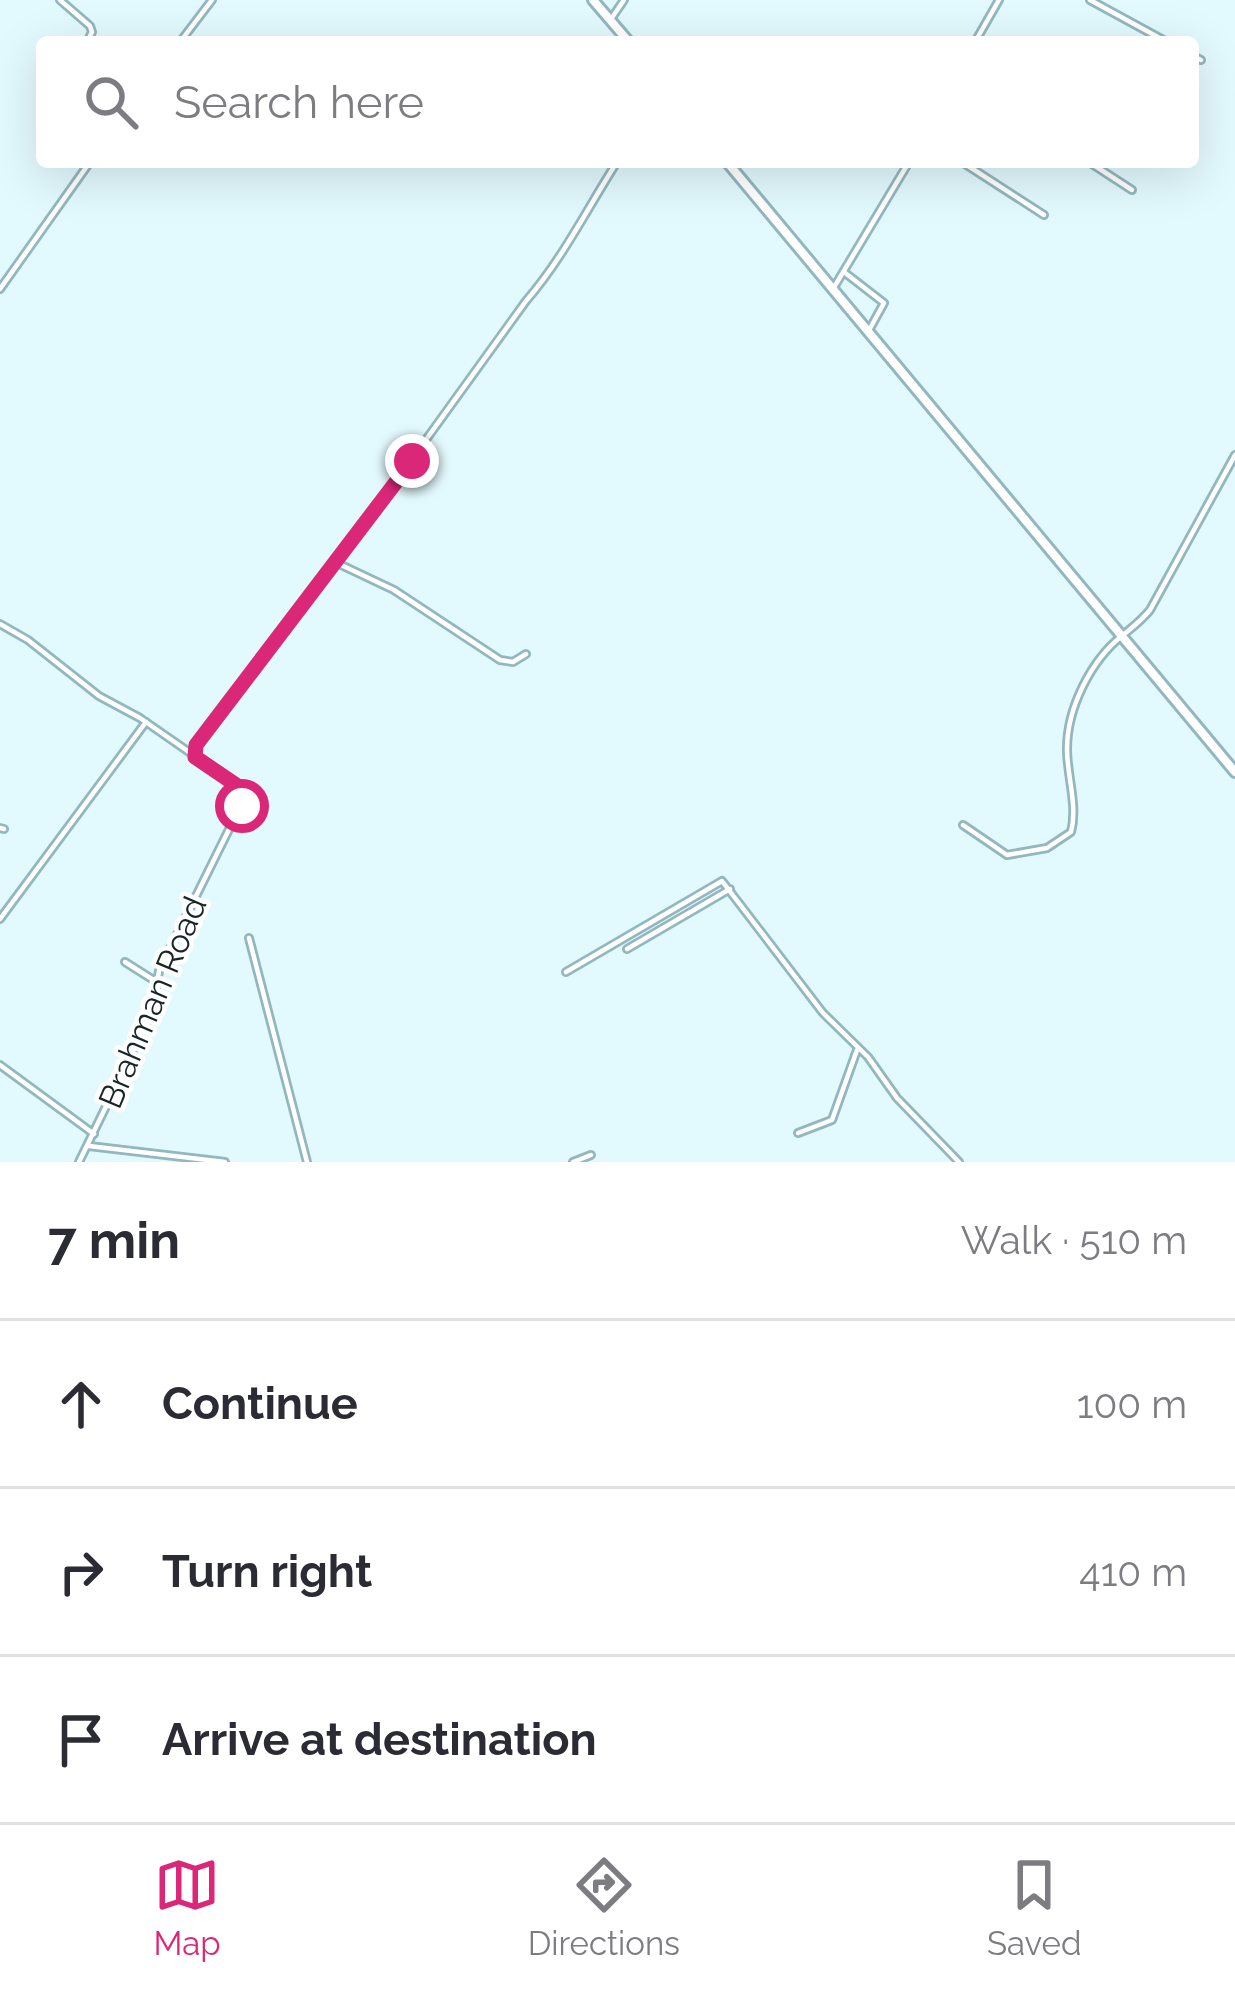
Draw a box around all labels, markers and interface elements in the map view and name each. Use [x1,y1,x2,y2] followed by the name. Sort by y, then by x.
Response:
[36,36,1199,168] search box
[78,69,144,135] icon: search
[174,76,424,129] text: Search here
[385,434,439,488] route end
[215,779,269,833] route start
[90,891,215,1114] street label: Brahman Road
[48,1210,180,1270] text: 7 min
[961,1217,1187,1263] text: Walk · 510 m
[48,1371,114,1437] icon: ahead
[162,1377,358,1430] text: Continue
[1077,1381,1187,1427] text: 100 m
[48,1539,114,1605] icon: right
[162,1545,372,1598] text: Turn right
[1079,1549,1187,1595] text: 410 m
[48,1707,114,1773] icon: arrive
[162,1713,597,1766] text: Arrive at destination
[154,1852,221,1963] tab: Map
[528,1852,680,1963] tab: Directions
[987,1852,1081,1963] tab: Saved

